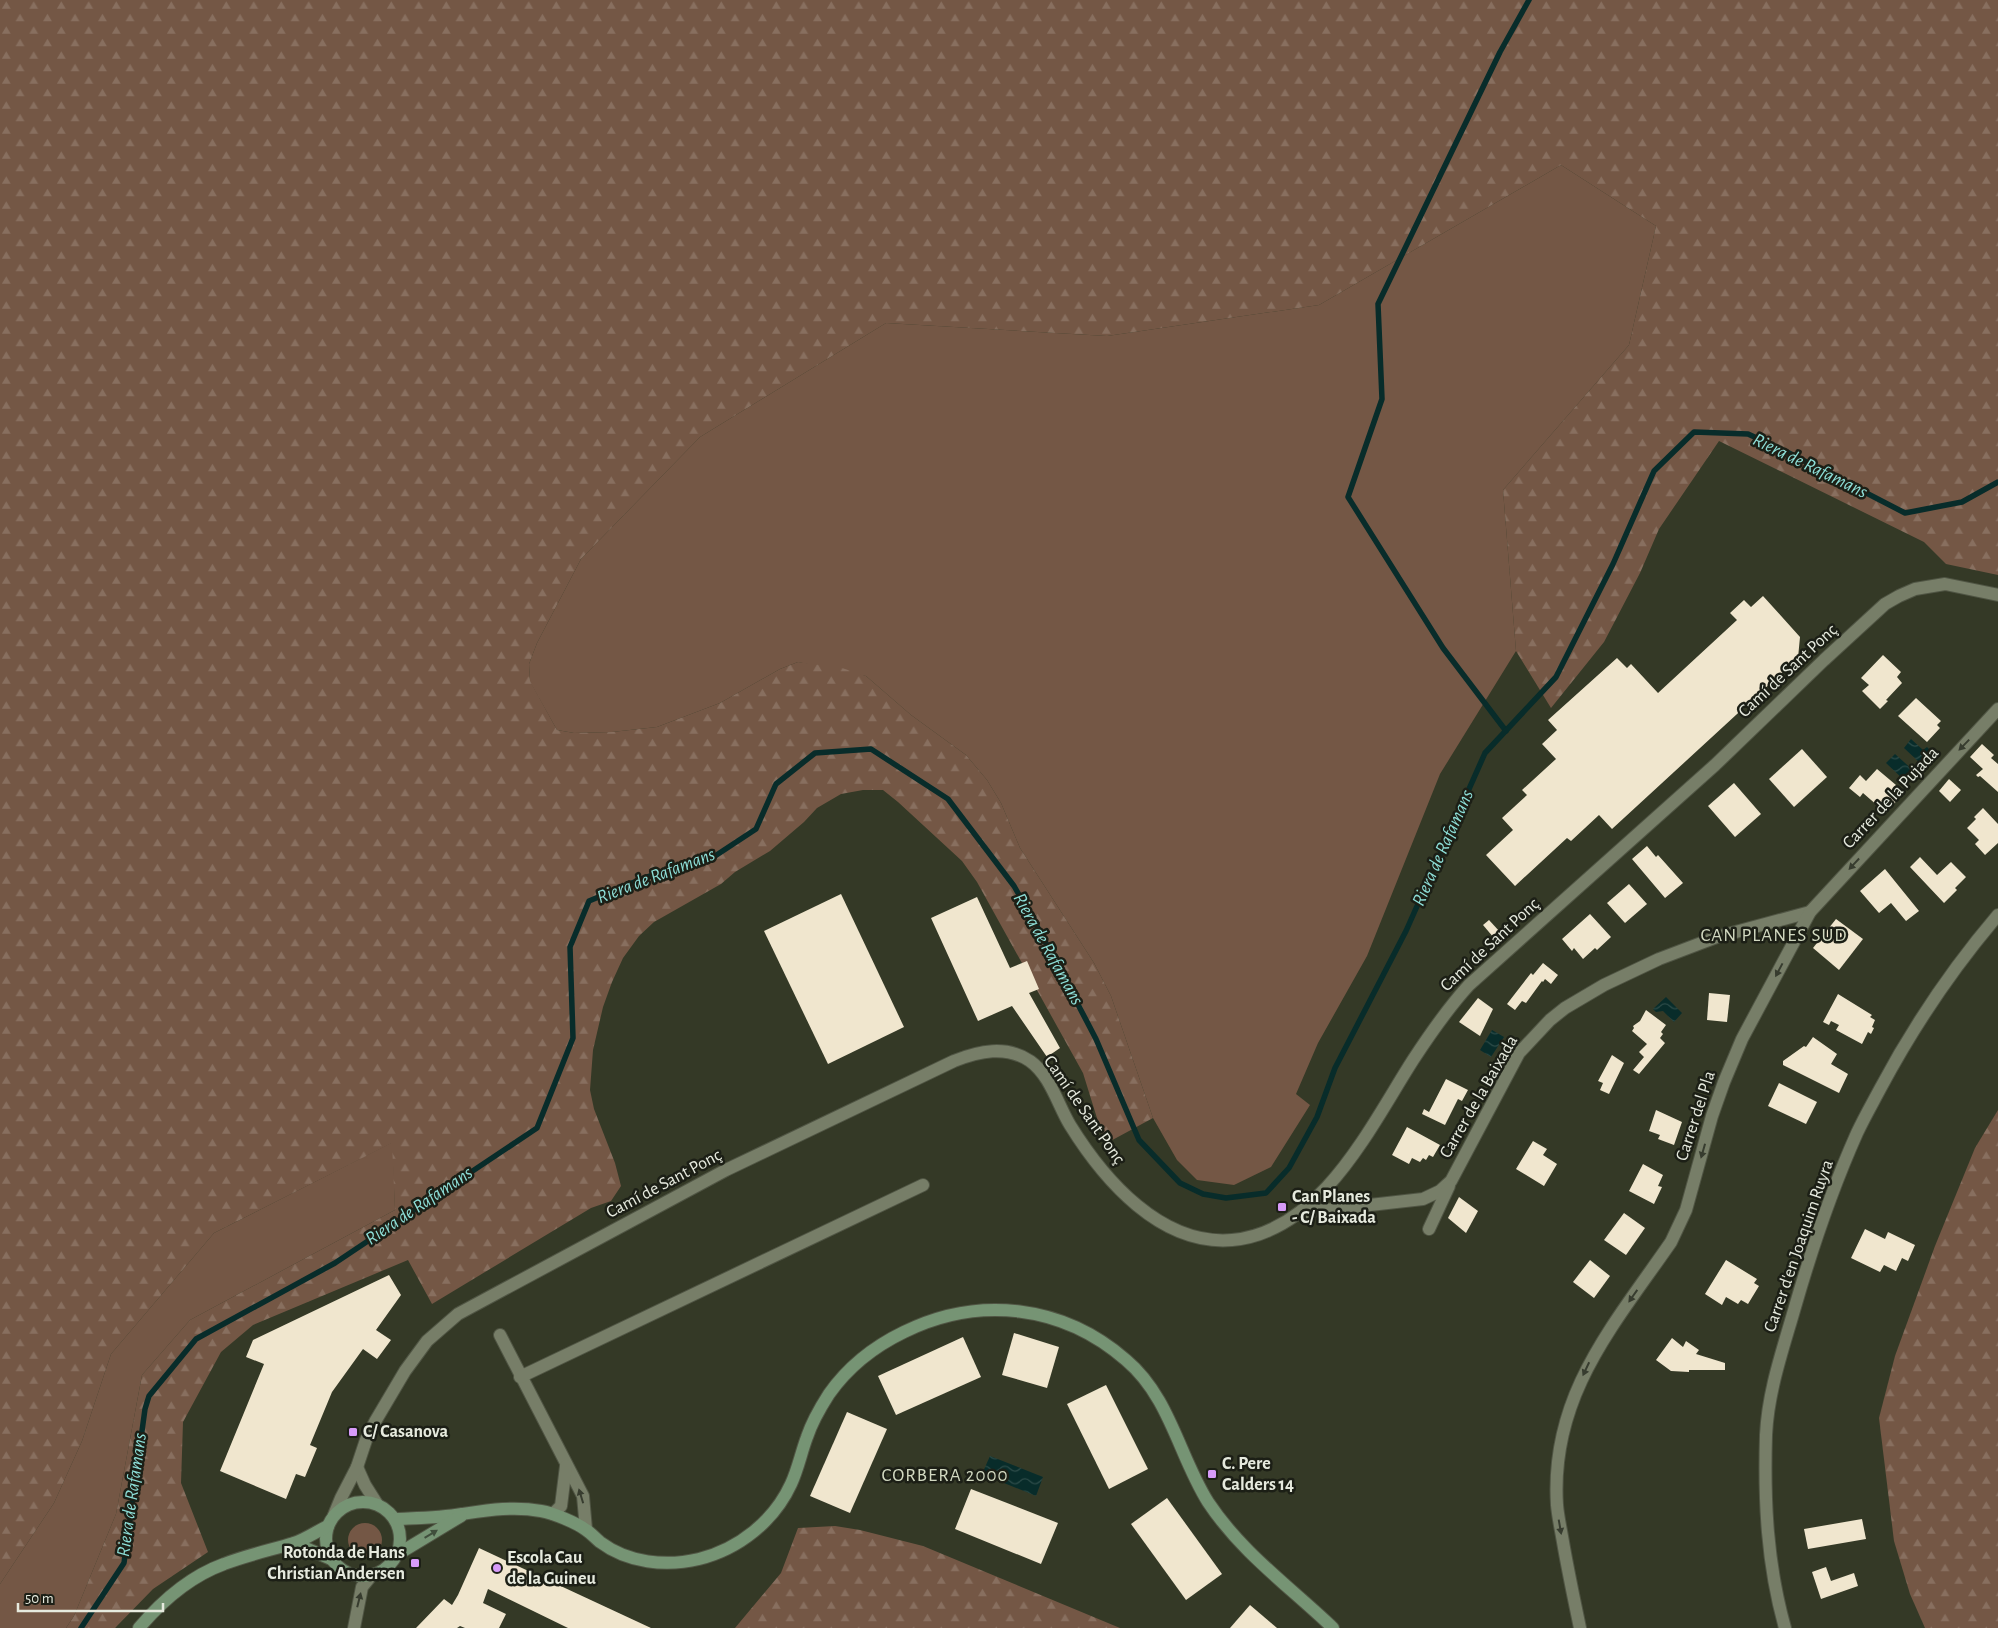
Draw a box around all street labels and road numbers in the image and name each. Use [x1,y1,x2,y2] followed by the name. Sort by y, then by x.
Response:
[1735,621,1841,721] street label: Camí de Sant Ponç
[1840,744,1942,852] street label: Carrer de la Pujada
[1437,895,1543,995] street label: Camí de Sant Ponç
[1437,1033,1521,1161] street label: Carrer de la Baixada
[1040,1053,1128,1167] street label: Camí de Sant Ponç
[1673,1069,1719,1163] street label: Carrer del Pla
[603,1146,725,1222] street label: Camí de Sant Ponç
[1761,1157,1837,1335] street label: Carrer d'en Joaquim Ruyra

